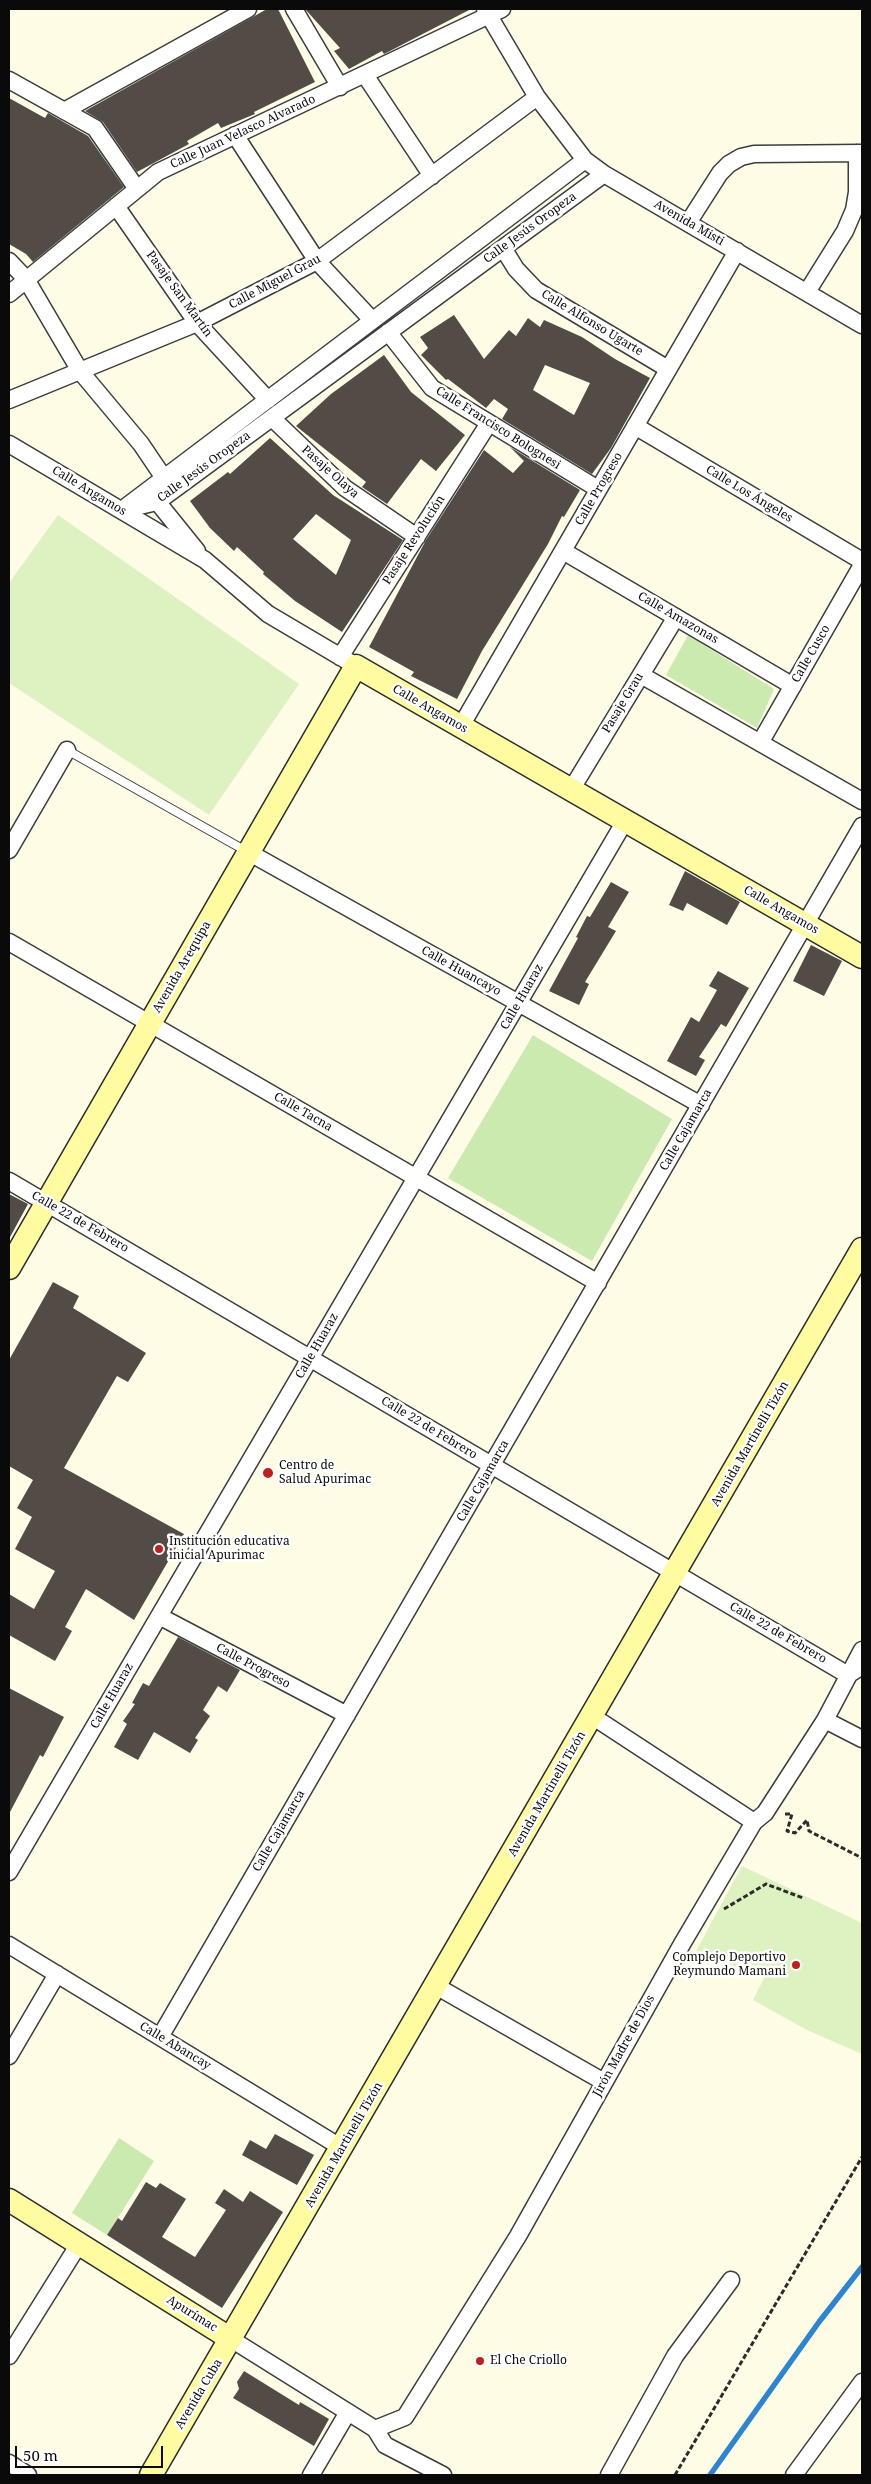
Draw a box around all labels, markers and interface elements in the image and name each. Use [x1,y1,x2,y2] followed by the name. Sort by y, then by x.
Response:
[168,92,318,172] street label: Calle Juan Velasco Alvarado
[481,189,579,267] street label: Calle Jesús Oropeza
[651,197,727,249] street label: Avenida Misti
[143,248,215,340] street label: Pasaje San Martín
[227,252,323,312] street label: Calle Miguel Grau
[539,287,645,359] street label: Calle Alfonso Ugarte
[433,384,563,472] street label: Calle Francisco Bolognesi
[155,428,253,506] street label: Calle Jesús Oropeza
[298,443,362,501] street label: Pasaje Olaya
[572,450,626,528] street label: Calle Progreso
[703,462,795,526] street label: Calle Los Ángeles
[49,463,129,519] street label: Calle Angamos
[380,493,448,587] street label: Pasaje Revolución
[635,589,721,647] street label: Calle Amazonas
[789,623,833,685] street label: Calle Cusco
[599,670,647,736] street label: Pasaje Grau
[390,682,470,736] street label: Calle Angamos
[741,883,821,937] street label: Calle Angamos
[150,919,214,1015] street label: Avenida Arequipa
[419,943,503,999] street label: Calle Huancayo
[497,962,547,1032] street label: Calle Huaraz
[657,1087,715,1173] street label: Calle Cajamarca
[271,1089,335,1135] street label: Calle Tacna
[29,1188,131,1256] street label: Calle 22 de Febrero
[292,1311,342,1381] street label: Calle Huaraz
[708,1379,792,1509] street label: Avenida Martinelli Tizón
[378,1394,480,1462] street label: Calle 22 de Febrero
[454,1438,512,1524] street label: Calle Cajamarca
[279,1459,371,1487] place label: Centro de Salud Apurimac
[261,1466,275,1480] marker: Centro de Salud Apurimac
[169,1535,290,1563] place label: Institución educativa inicial Apurimac
[153,1543,165,1555] marker: Institución educativa inicial Apurimac
[727,1599,829,1667] street label: Calle 22 de Febrero
[214,1640,292,1692] street label: Calle Progreso
[87,1661,137,1731] street label: Calle Huaraz
[505,1729,589,1859] street label: Avenida Martinelli Tizón
[250,1788,308,1874] street label: Calle Cajamarca
[672,1951,786,1979] place label: Complejo Deportivo Reymundo Mamani
[790,1959,802,1971] marker: Complejo Deportivo Reymundo Mamani
[590,1993,658,2099] street label: Jirón Madre de Dios
[137,2019,213,2073] street label: Calle Abancay
[302,2080,386,2210] street label: Avenida Martinelli Tizón
[164,2293,220,2335] street label: Apurímac
[490,2354,567,2368] place label: El Che Criollo
[474,2355,486,2367] marker: El Che Criollo
[172,2356,226,2432] street label: Avenida Cuba
[18,2436,165,2468] scale bar
[23,2445,58,2465] text: 50 m

